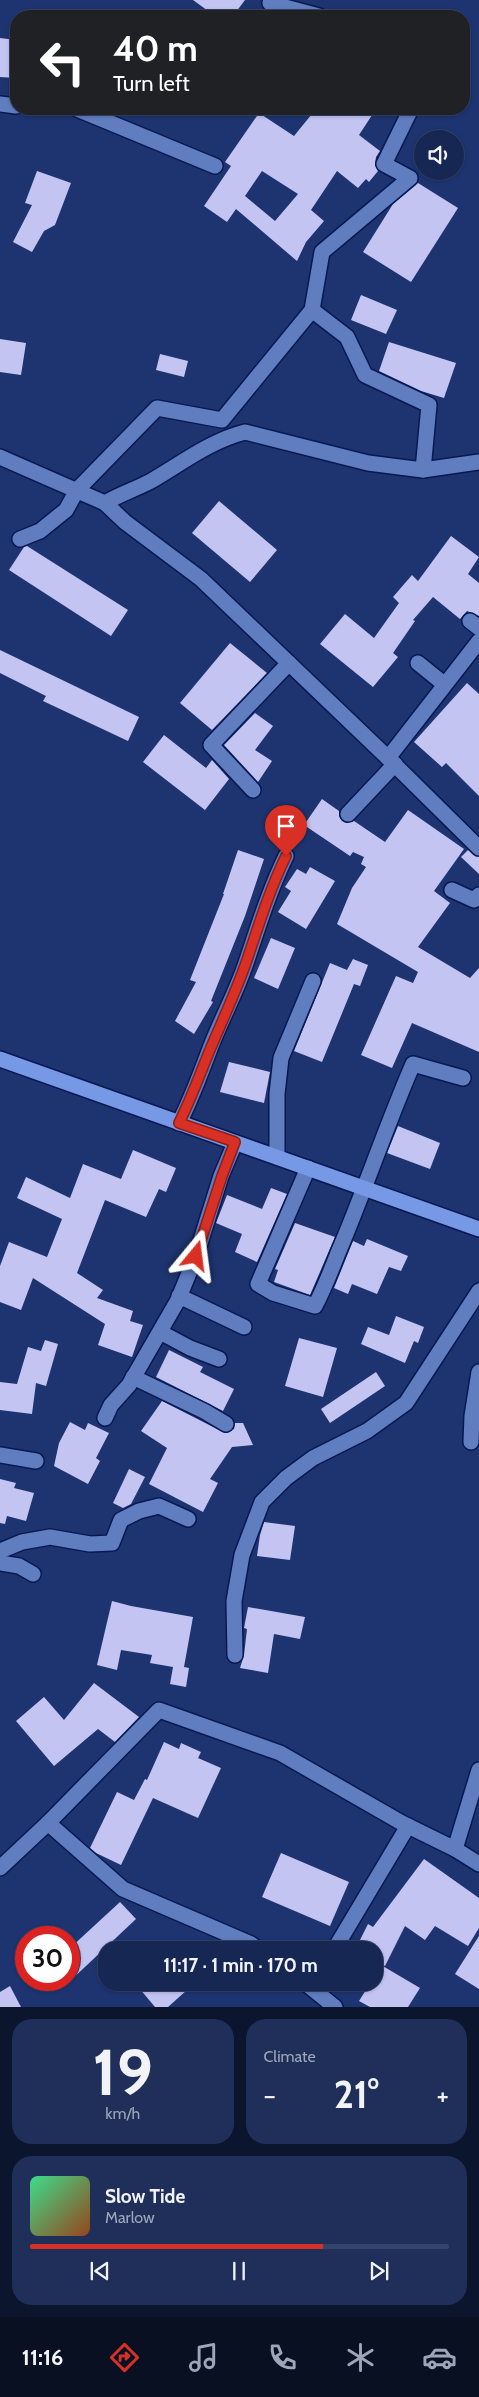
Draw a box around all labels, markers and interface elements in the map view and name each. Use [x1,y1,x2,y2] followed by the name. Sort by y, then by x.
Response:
[113,27,198,70] text: 40 m
[30,30,95,95] icon: left
[113,70,190,97] text: Turn left
[414,130,464,180] map controls
[414,130,464,180] button: sound
[265,805,307,856] pin
[272,812,300,840] icon: arrive
[169,1229,221,1281] position arrow
[15,1926,80,1991] speed limit sign: 30
[163,1954,318,1977] text: 11:17 · 1 min · 170 m
[92,2032,153,2111] text: 19
[264,2047,316,2066] text: Climate
[334,2071,379,2118] text: 21°
[264,2078,276,2112] text: −
[437,2078,449,2112] text: +
[105,2104,140,2123] text: km/h
[105,2185,185,2208] text: Slow Tide
[105,2208,155,2227] text: Marlow
[86,2257,114,2285] icon: previous
[225,2257,253,2285] icon: pause
[365,2257,393,2285] icon: next
[107,2340,142,2375] icon: directions
[186,2340,221,2375] icon: music
[265,2340,300,2375] icon: phone
[343,2340,378,2375] icon: climate
[422,2340,457,2375] icon: car
[22,2344,63,2371] text: 11:16

